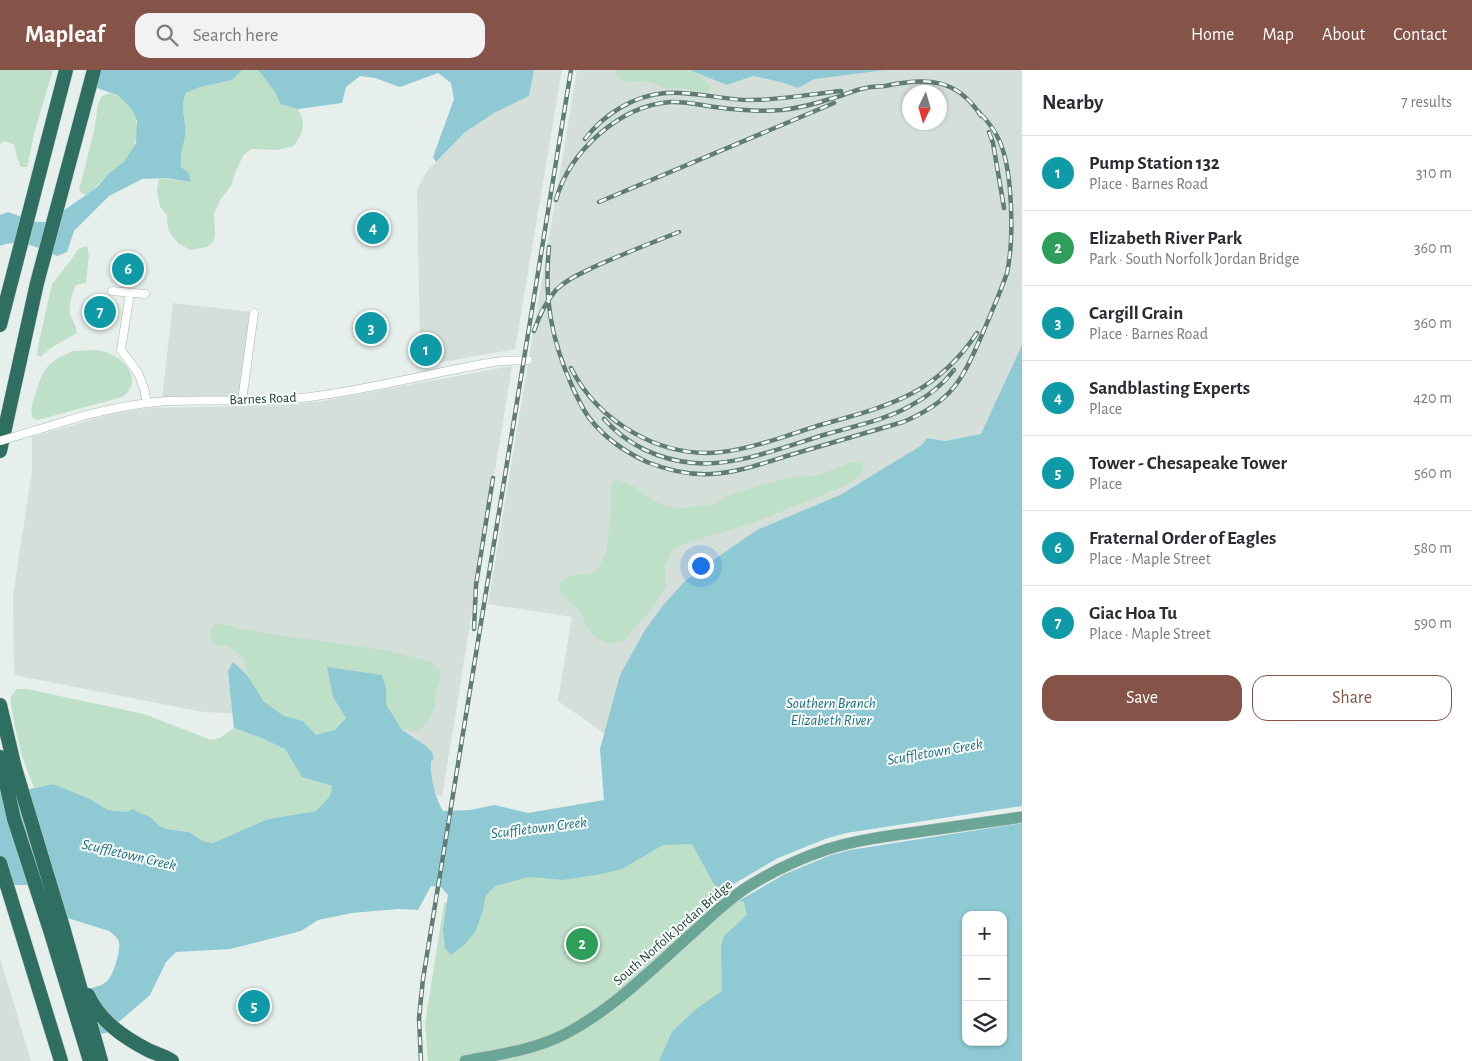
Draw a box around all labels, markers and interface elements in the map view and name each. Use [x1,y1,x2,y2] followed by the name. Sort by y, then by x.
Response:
[135,13,485,58] search box
[153,21,181,49] icon: search
[25,23,105,47] text: Mapleaf
[193,26,279,45] text: Search here
[1191,26,1234,44] text: Home
[1262,26,1294,44] text: Map
[1322,26,1365,44] text: About
[1393,26,1447,44] text: Contact
[902,85,947,130] north arrow
[1042,92,1103,113] text: Nearby
[1401,94,1452,110] text: 7 results
[1089,154,1220,173] text: Pump Station 132
[1055,165,1061,181] text: 1
[1416,165,1452,181] text: 310 m
[1089,176,1208,192] text: Place · Barnes Road
[357,209,389,247] pin: 4
[1089,229,1242,248] text: Elizabeth River Park
[1054,240,1062,256] text: 2
[1414,240,1452,256] text: 360 m
[112,250,144,288] pin: 6
[1089,251,1299,267] text: Park · South Norfolk Jordan Bridge
[84,293,116,331] pin: 7
[1089,304,1183,323] text: Cargill Grain
[355,309,387,347] pin: 3
[1055,315,1061,331] text: 3
[1414,315,1452,331] text: 360 m
[1089,326,1208,342] text: Place · Barnes Road
[410,331,442,369] pin: 1
[1089,379,1250,398] text: Sandblasting Experts
[1054,390,1062,406] text: 4
[1413,390,1452,406] text: 420 m
[229,391,297,407] street label: Barnes Road
[1089,401,1122,417] text: Place
[1089,454,1287,473] text: Tower - Chesapeake Tower
[1055,465,1061,481] text: 5
[1414,465,1452,481] text: 560 m
[1089,476,1122,492] text: Place
[1089,529,1276,548] text: Fraternal Order of Eagles
[1054,540,1062,556] text: 6
[1414,540,1452,556] text: 580 m
[1089,551,1211,567] text: Place · Maple Street
[688,553,714,579] your location
[1089,604,1177,623] text: Giac Hoa Tu
[1055,615,1061,631] text: 7
[1414,615,1452,631] text: 590 m
[1089,626,1211,642] text: Place · Maple Street
[1042,675,1242,721] button: Save
[1252,675,1452,721] button: Share
[786,696,876,728] water label: Southern Branch Elizabeth River
[886,736,984,768] water label: Scuffletown Creek
[490,815,588,841] water label: Scuffletown Creek
[80,837,178,873] water label: Scuffletown Creek
[611,878,735,988] street label: South Norfolk Jordan Bridge
[962,911,1007,1046] map controls
[962,911,1007,956] button: +
[566,925,598,963] pin: 2
[962,956,1007,1001] button: −
[238,987,270,1025] pin: 5
[962,1001,1007,1046] button: layers

